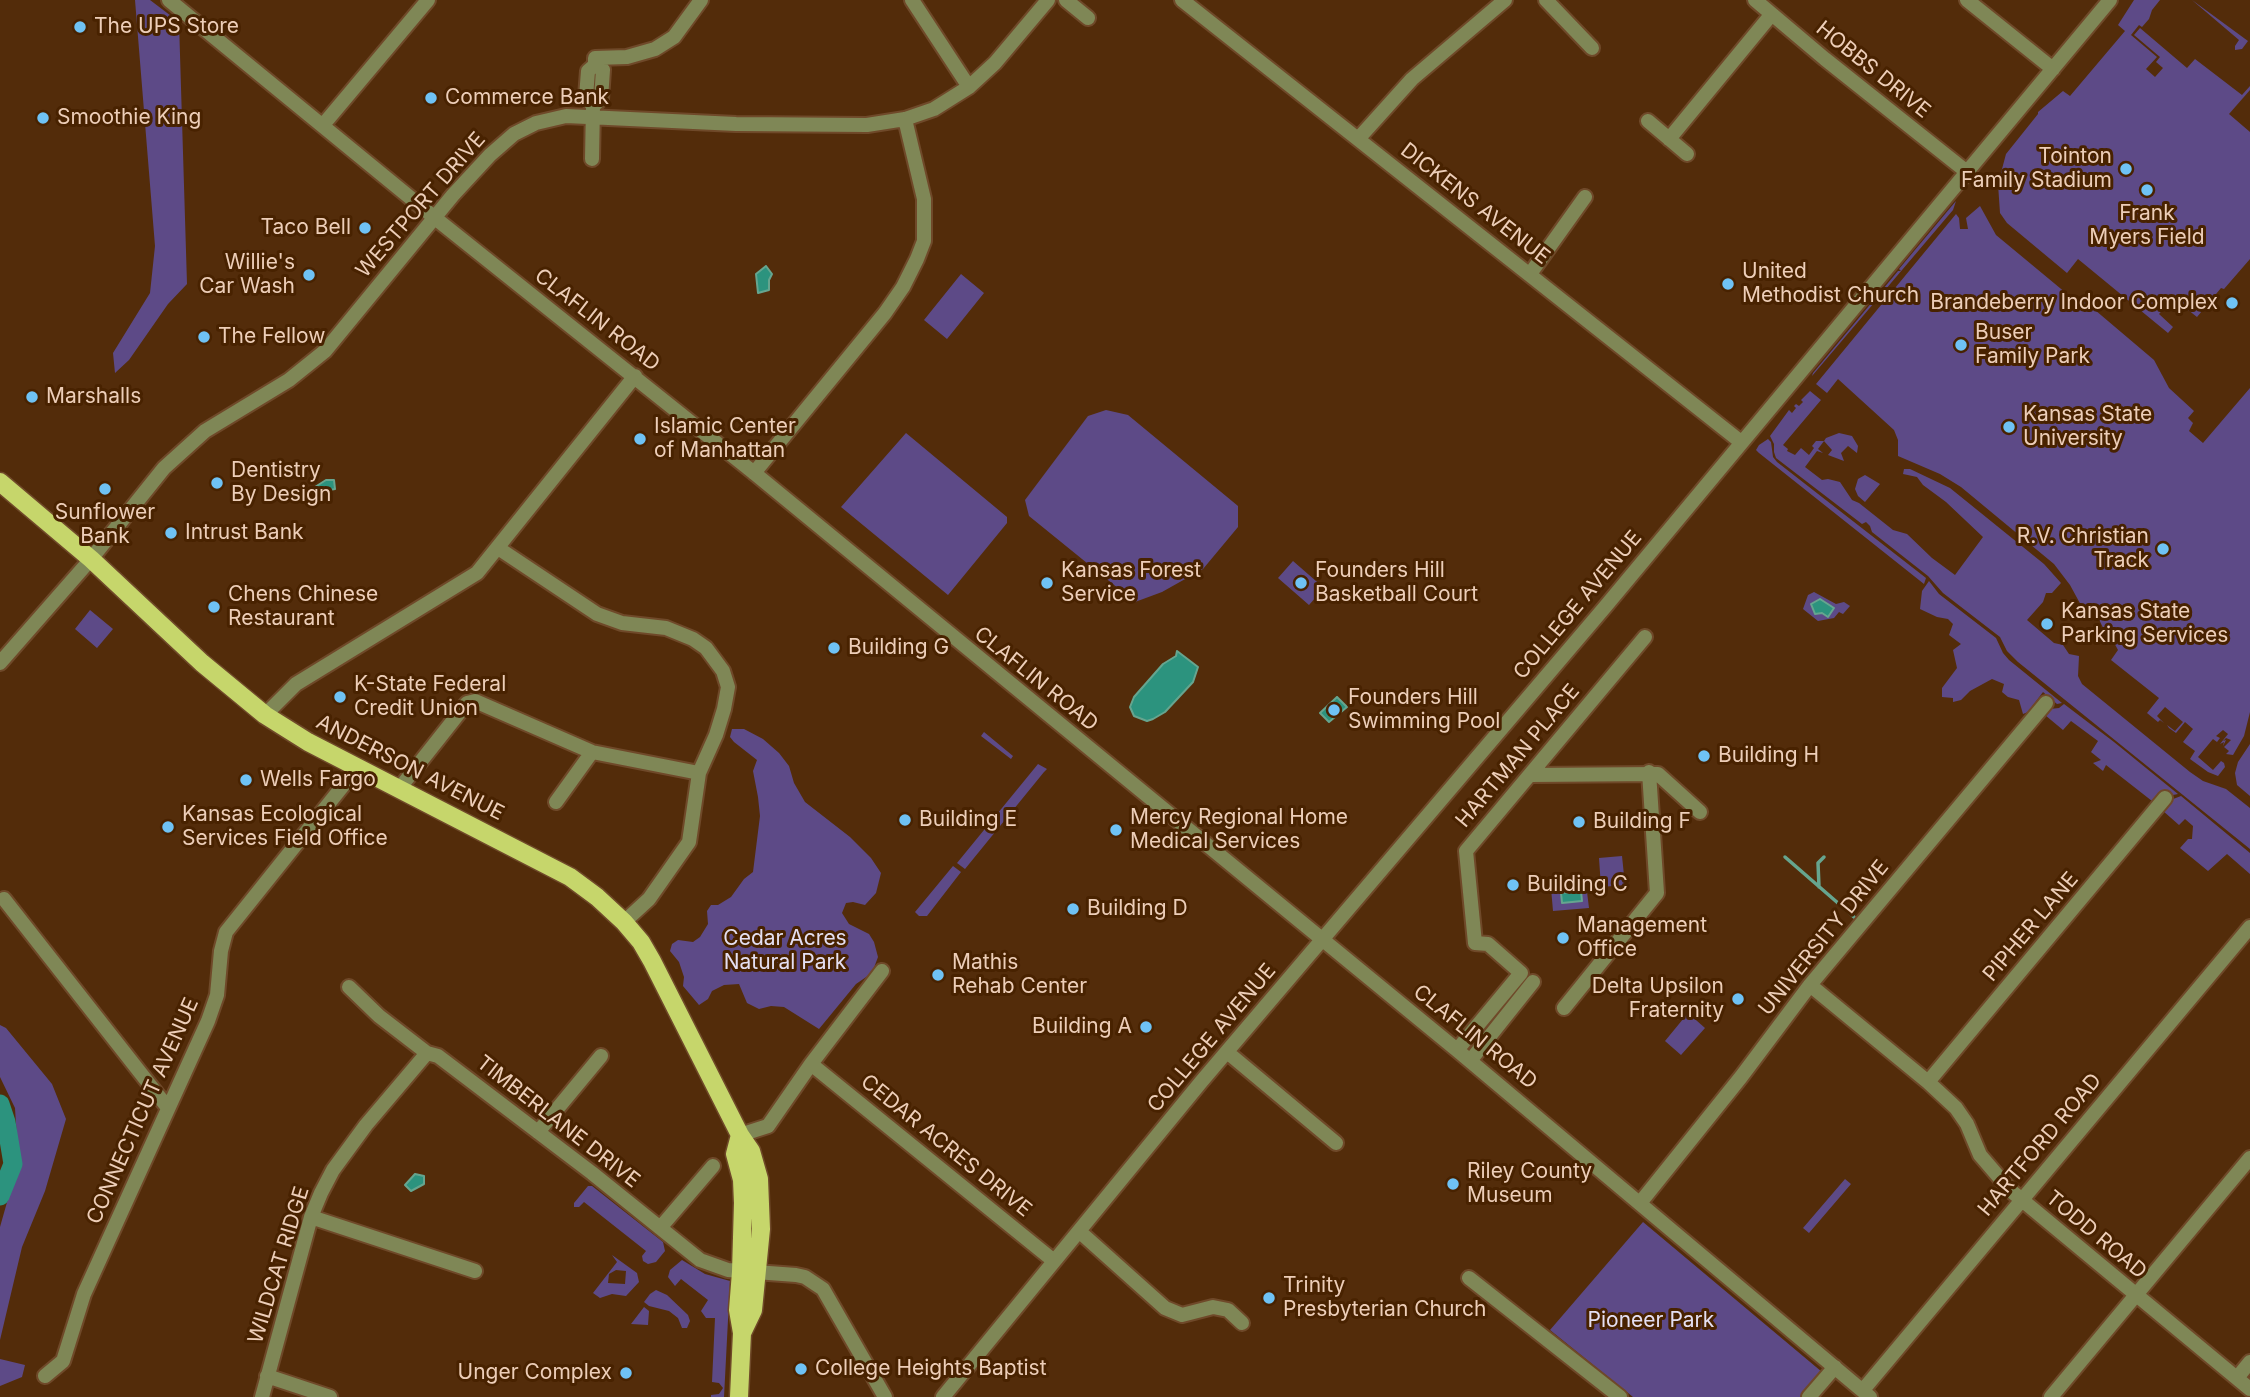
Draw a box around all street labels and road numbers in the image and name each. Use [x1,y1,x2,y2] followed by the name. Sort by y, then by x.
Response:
[1811,16,1935,124] street label: HOBBS DRIVE
[351,127,491,283] street label: WESTPORT DRIVE
[1395,138,1555,270] street label: DICKENS AVENUE
[529,263,665,377] street label: CLAFLIN ROAD
[1509,526,1647,684] street label: COLLEGE AVENUE
[969,621,1103,737] street label: CLAFLIN ROAD
[1451,679,1585,833] street label: HARTMAN PLACE
[312,710,508,826] street label: ANDERSON AVENUE
[1754,855,1894,1021] street label: UNIVERSITY DRIVE
[1978,867,2084,987] street label: PIPHER LANE
[1143,959,1281,1117] street label: COLLEGE AVENUE
[1408,979,1542,1095] street label: CLAFLIN ROAD
[82,994,204,1228] street label: CONNECTICUT AVENUE
[471,1050,645,1194] street label: TIMBERLANE DRIVE
[1973,1068,2107,1222] street label: HARTFORD ROAD
[856,1069,1036,1223] street label: CEDAR ACRES DRIVE
[243,1183,315,1347] street label: WILDCAT RIDGE
[2041,1186,2151,1284] street label: TODD ROAD

